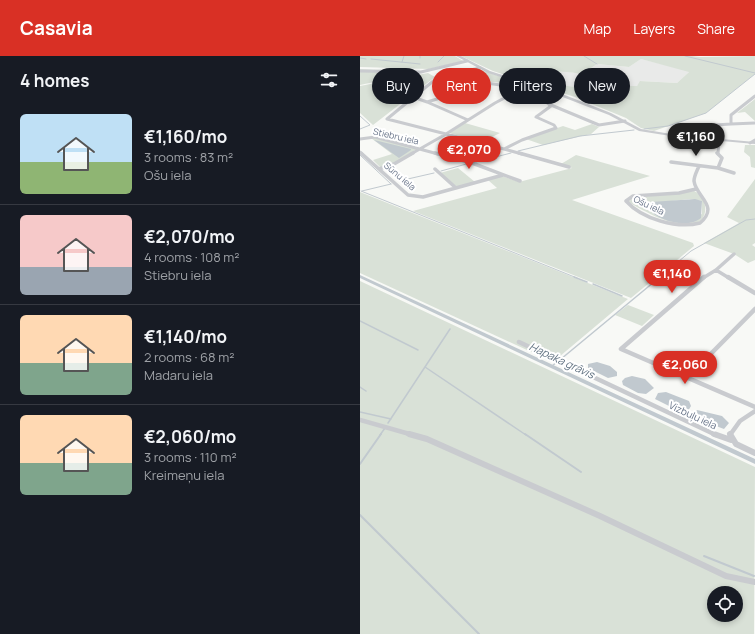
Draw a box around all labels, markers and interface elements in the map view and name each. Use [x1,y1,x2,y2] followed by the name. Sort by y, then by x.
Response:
[20,15,93,41] text: Casavia
[583,19,611,38] text: Map
[633,19,675,38] text: Layers
[697,19,735,38] text: Share
[372,68,424,104] chip: Buy
[432,68,491,104] chip: Rent
[499,68,566,104] chip: Filters
[574,68,630,104] chip: New
[20,69,89,92] text: 4 homes
[318,69,340,91] icon: filters
[663,123,729,157] pin: €1,160
[372,124,420,148] street label: Stiebru iela
[144,125,227,148] text: €1,160/mo
[677,127,715,145] text: €1,160
[52,130,100,178] icon: home
[436,136,502,170] pin: €2,070
[447,140,491,158] text: €2,070
[144,148,233,166] text: 3 rooms · 83 m²
[381,159,419,193] street label: Sūnu iela
[144,166,191,184] text: Ošu iela
[631,192,667,218] street label: Ošu iela
[144,225,235,248] text: €2,070/mo
[52,231,100,279] icon: home
[144,248,240,266] text: 4 rooms · 108 m²
[639,260,705,294] pin: €1,140
[653,264,691,282] text: €1,140
[144,266,211,284] text: Stiebru iela
[144,325,227,348] text: €1,140/mo
[52,331,100,379] icon: home
[527,338,598,382] water label: Hapaka grāvis
[144,348,234,366] text: 2 rooms · 68 m²
[652,351,718,385] pin: €2,060
[662,355,708,373] text: €2,060
[144,366,213,384] text: Madaru iela
[667,398,719,432] street label: Vizbuļu iela
[144,425,236,448] text: €2,060/mo
[52,431,100,479] icon: home
[144,448,237,466] text: 3 rooms · 110 m²
[144,466,224,484] text: Kreimeņu iela
[707,586,743,622] map controls
[707,586,743,622] button: locate

